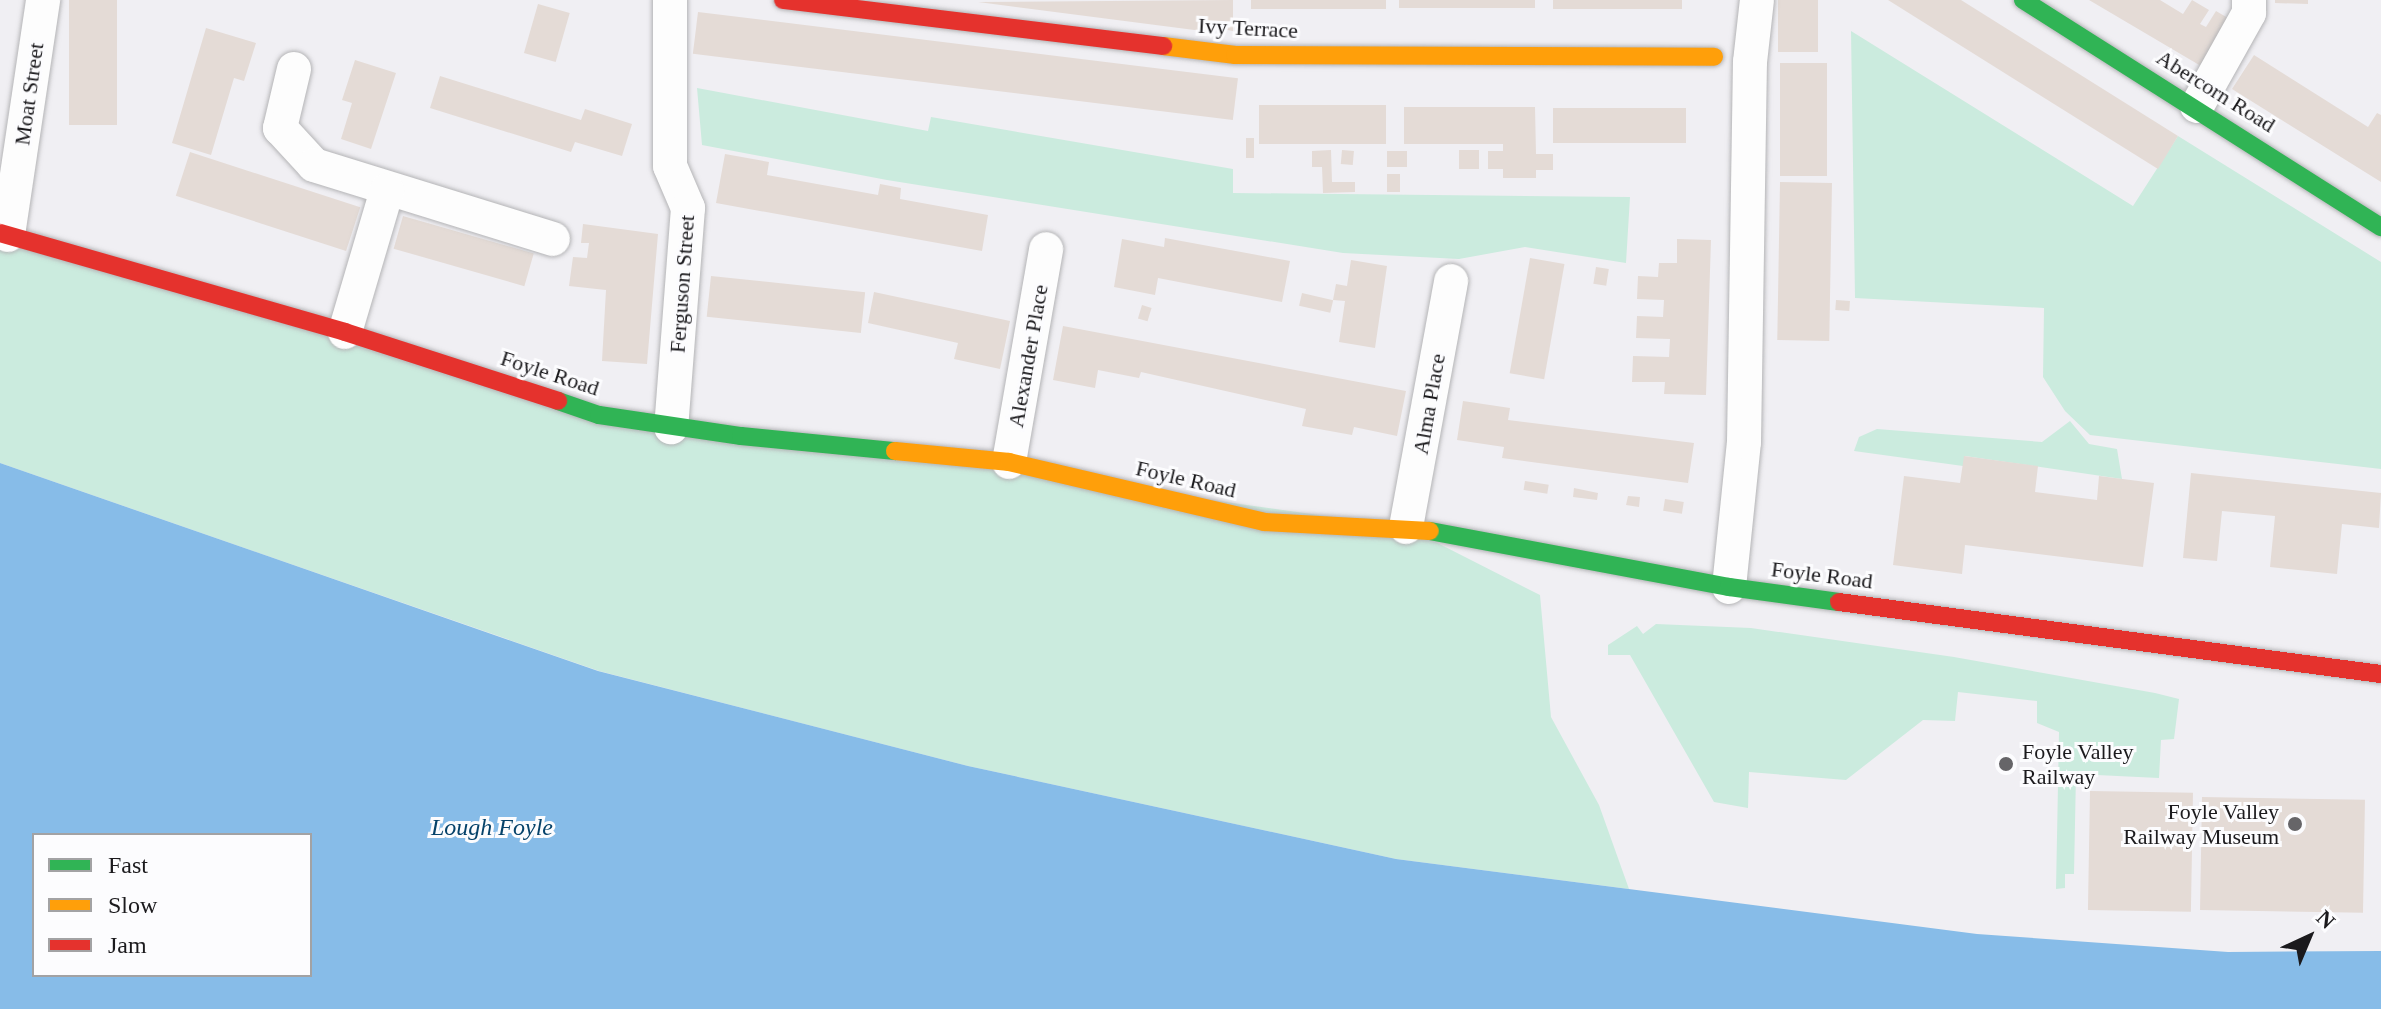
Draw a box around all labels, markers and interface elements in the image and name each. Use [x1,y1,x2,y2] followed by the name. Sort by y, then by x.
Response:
[1197,12,1299,44] street label: Ivy Terrace
[9,41,49,147] street label: Moat Street
[2152,44,2280,138] street label: Abercorn Road
[664,214,700,354] street label: Ferguson Street
[1002,282,1054,430] street label: Alexander Place
[497,345,603,401] street label: Foyle Road
[1407,351,1451,457] street label: Alma Place
[1133,455,1239,503] street label: Foyle Road
[1770,556,1874,594] street label: Foyle Road
[2022,738,2134,790] place label: Foyle Valley Railway
[1997,755,2015,773] marker: Foyle Valley Railway
[2123,798,2279,850] place label: Foyle Valley Railway Museum
[431,814,553,842] water label: Lough Foyle
[2286,815,2304,833] marker: Foyle Valley Railway Museum
[32,833,312,977] legend
[108,852,148,878] text: Fast
[108,892,157,918] text: Slow
[2269,897,2349,977] north arrow
[2312,905,2340,934] text: N
[108,932,147,958] text: Jam

